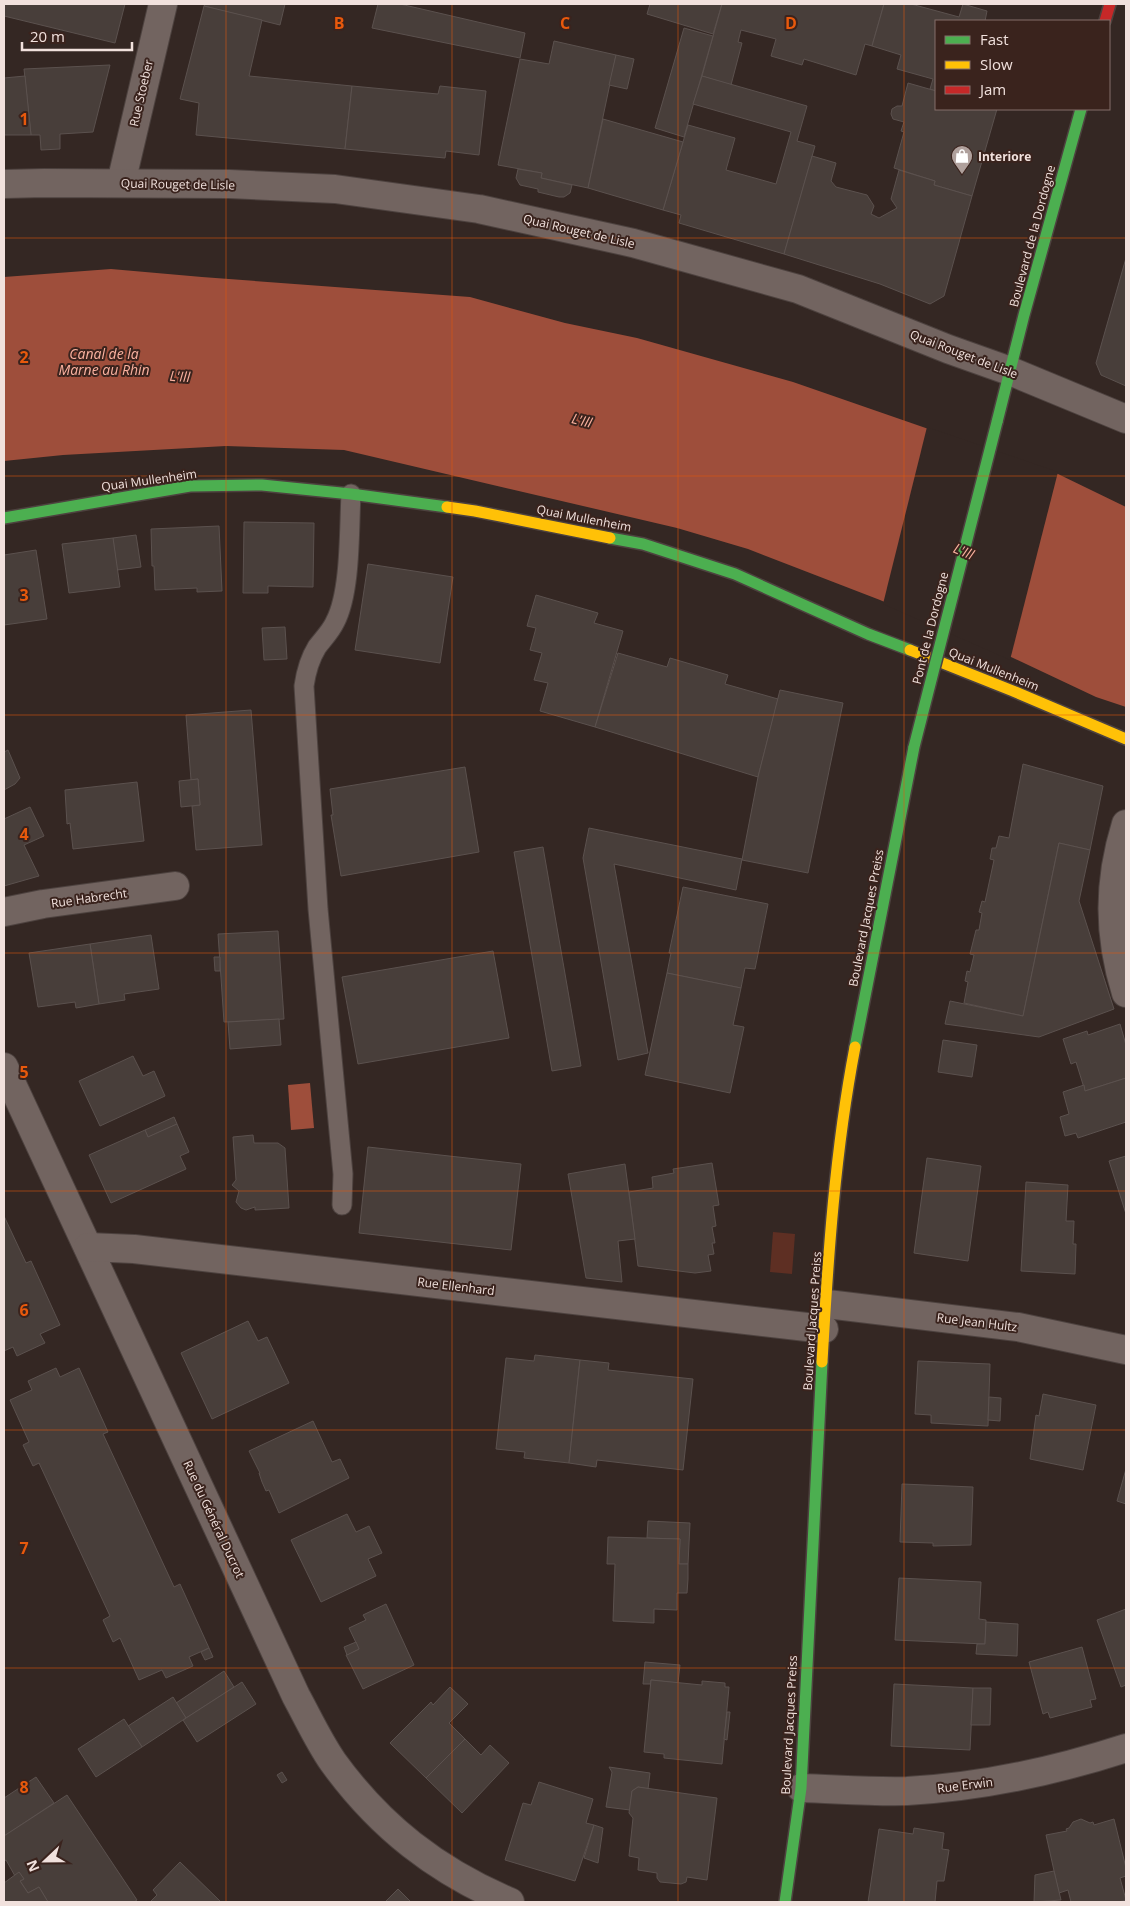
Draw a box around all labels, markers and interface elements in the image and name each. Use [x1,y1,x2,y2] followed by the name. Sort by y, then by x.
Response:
[334,12,344,34] text: B
[560,12,570,34] text: C
[785,12,797,34] text: D
[22,20,132,52] scale bar
[935,20,1110,110] legend
[30,26,65,46] text: 20 m
[980,29,1009,49] text: Fast
[980,54,1013,74] text: Slow
[125,58,157,128] street label: Rue Stoeber
[978,79,1006,99] text: Jam
[19,108,29,130] text: 1
[950,144,974,175] shop icon: Interiore
[978,148,1031,165] place label: Interiore
[1005,163,1059,309] street label: Boulevard de la Dordogne
[121,175,235,193] street label: Quai Rouget de Lisle
[521,210,637,252] street label: Quai Rouget de Lisle
[908,326,1021,382] street label: Quai Rouget de Lisle
[58,344,150,379] water label: Canal de la Marne au Rhin
[19,346,29,368] text: 2
[169,366,191,386] water label: L'Ill
[570,408,595,432] water label: L'Ill
[100,465,198,495] street label: Quai Mullenheim
[535,500,633,536] street label: Quai Mullenheim
[951,538,978,564] water label: L'Ill
[908,570,952,686] street label: Pont de la Dordogne
[19,584,29,606] text: 3
[946,643,1042,695] street label: Quai Mullenheim
[19,823,29,845] text: 4
[844,848,888,988] street label: Boulevard Jacques Preiss
[50,884,128,912] street label: Rue Habrecht
[19,1061,29,1083] text: 5
[799,1251,825,1391] street label: Boulevard Jacques Preiss
[416,1273,496,1299] street label: Rue Ellenhard
[19,1299,29,1321] text: 6
[936,1309,1019,1335] street label: Rue Jean Hultz
[179,1457,249,1581] street label: Rue du Général Ducrot
[19,1537,29,1559] text: 7
[777,1655,801,1795] street label: Boulevard Jacques Preiss
[936,1773,994,1797] street label: Rue Erwin
[19,1776,29,1798] text: 8
[20,1836,70,1886] north arrow
[22,1857,43,1875] text: N

